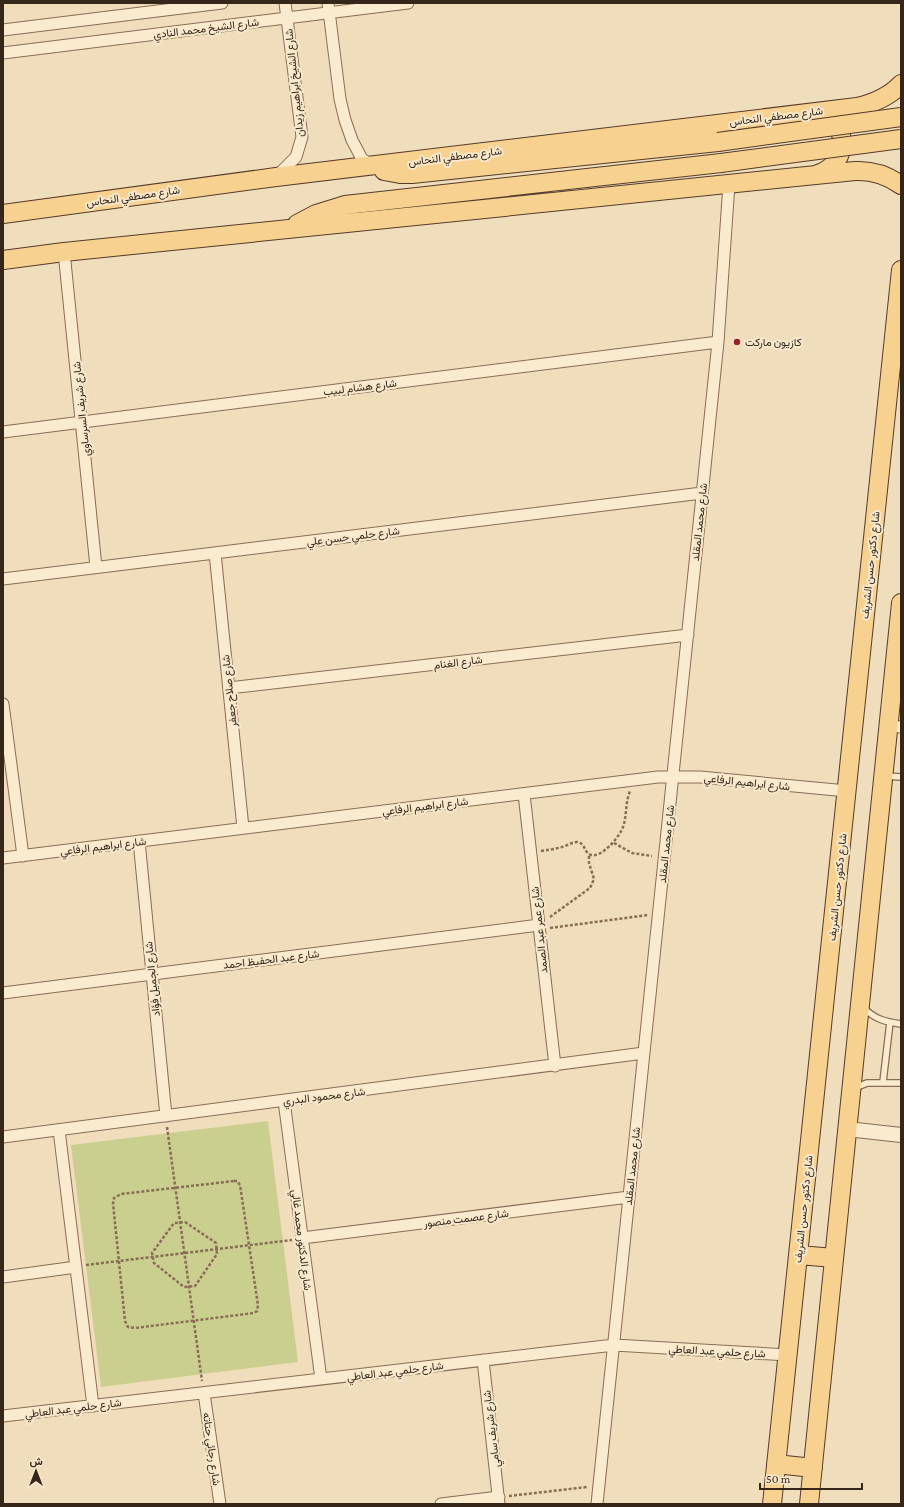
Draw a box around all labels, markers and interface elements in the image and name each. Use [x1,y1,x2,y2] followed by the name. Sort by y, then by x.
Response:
[153,16,260,44] street label: شارع الشيخ محمد النادي
[282,28,308,138] street label: شارع الشيخ ابراهيم زيدان
[728,104,824,132] street label: شارع مصطفي النحاس
[407,144,503,172] street label: شارع مصطفي النحاس
[85,183,181,212] street label: شارع مصطفي النحاس
[745,336,802,349] place label: كازيون ماركت
[732,337,742,347] marker: كازيون ماركت
[70,360,96,457] street label: شارع شريف السرساوي
[323,377,398,399] street label: شارع هشام لبيب
[689,482,711,562] street label: شارع محمد المقلد
[858,510,884,620] street label: شارع دكتور حسن الشريف
[306,524,401,552] street label: شارع حلمي حسن علي
[433,653,484,673] street label: شارع الغنام
[219,654,241,729] street label: شارع صلاح جعفر
[703,772,791,797] street label: شارع ابراهيم الرفاعي
[381,795,470,821] street label: شارع ابراهيم الرفاعي
[656,804,678,884] street label: شارع محمد المقلد
[825,832,851,942] street label: شارع دكتور حسن الشريف
[59,835,148,861] street label: شارع ابراهيم الرفاعي
[528,885,552,974] street label: شارع عمر عبد الصمد
[142,940,164,1017] street label: شارع الجميل فؤاد
[222,947,320,973] street label: شارع عبد الحفيظ احمد
[282,1085,367,1111] street label: شارع محمود البدري
[622,1126,644,1206] street label: شارع محمد المقلد
[791,1154,817,1264] street label: شارع دكتور حسن الشريف
[286,1189,314,1292] street label: شارع الدكتور محمد غالي
[422,1207,510,1231] street label: شارع عصمت منصور
[668,1342,766,1364] street label: شارع حلمي عبد العاطي
[346,1359,445,1387] street label: شارع حلمي عبد العاطي
[480,1389,506,1468] street label: شارع شريف سامي
[24,1396,123,1424] street label: شارع حلمي عبد العاطي
[197,1412,223,1487] street label: شارع رجائي حتاته
[16,1451,56,1491] north arrow
[29,1455,43,1468] text: ش
[760,1465,862,1491] scale bar
[766,1472,791,1486] text: 50 m

